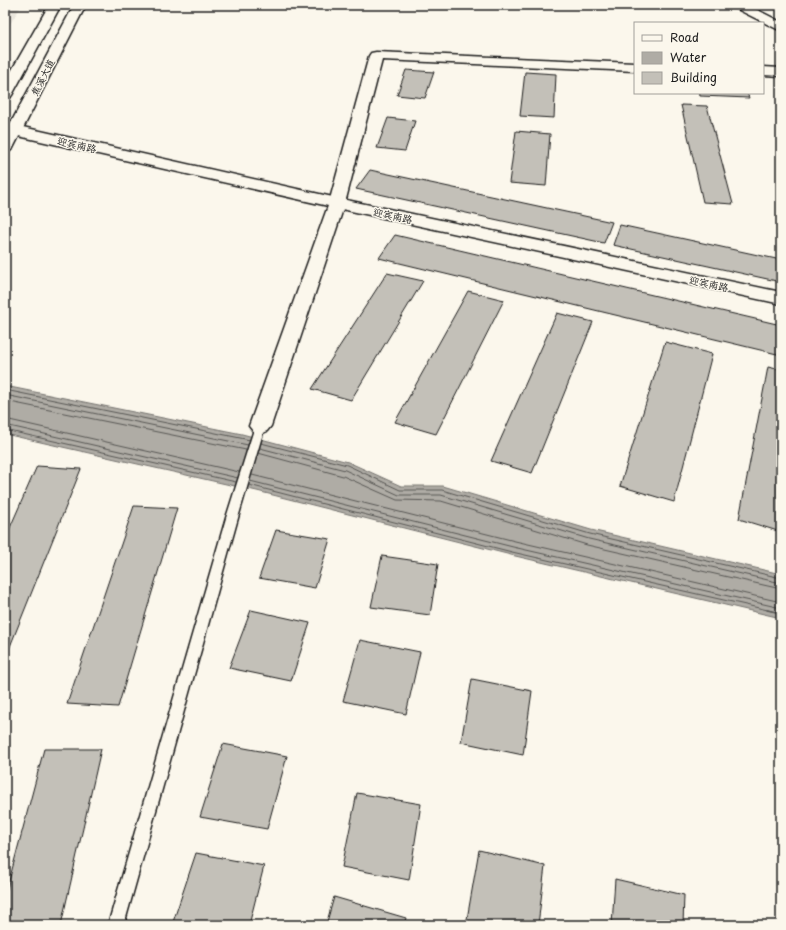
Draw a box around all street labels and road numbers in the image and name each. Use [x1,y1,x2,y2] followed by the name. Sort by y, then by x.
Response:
[26,56,58,98] street label: 焦溪大道
[56,132,98,156] street label: 迎宾南路
[372,204,414,226] street label: 迎宾南路
[688,272,730,294] street label: 迎宾南路

